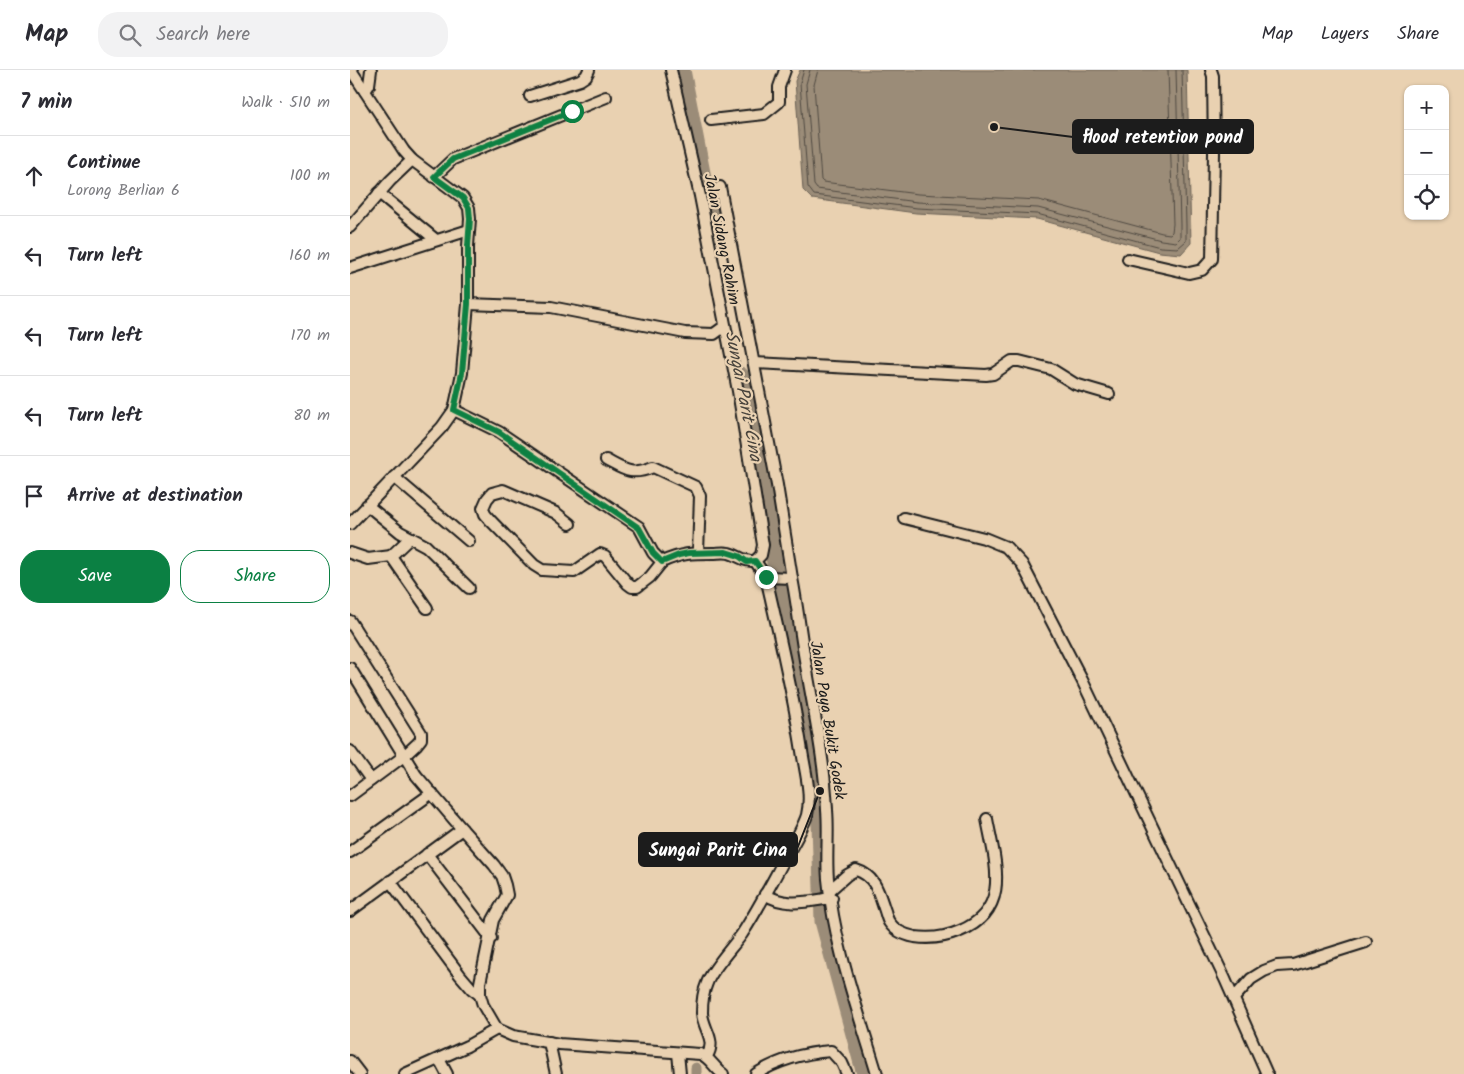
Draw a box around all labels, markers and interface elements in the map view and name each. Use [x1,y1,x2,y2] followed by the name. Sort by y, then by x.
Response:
[98,12,448,57] search box
[25,15,68,54] text: Map
[156,20,250,50] text: Search here
[1262,20,1293,49] text: Map
[1321,20,1369,49] text: Layers
[1397,20,1439,49] text: Share
[116,21,144,49] icon: search
[1404,85,1449,220] map controls
[1404,85,1449,130] button: +
[20,86,72,119] text: 7 min
[241,90,330,115] text: Walk · 510 m
[561,100,584,123] route start
[1073,120,1253,153] callout: flood retention pond
[1082,124,1243,153] text: flood retention pond
[1404,130,1449,175] button: −
[67,148,140,178] text: Continue
[20,162,48,190] icon: ahead
[290,163,330,188] text: 100 m
[697,171,747,308] street label: Jalan Sidang Rahim
[1404,175,1449,220] button: locate
[67,178,180,203] text: Lorong Berlian 6
[67,241,142,271] text: Turn left
[20,242,48,270] icon: left
[289,243,330,268] text: 160 m
[67,321,142,351] text: Turn left
[20,322,48,350] icon: left
[290,323,330,348] text: 170 m
[716,329,770,465] water label: Sungai Parit Cina
[67,401,142,431] text: Turn left
[20,402,48,430] icon: left
[293,403,330,428] text: 80 m
[67,481,243,511] text: Arrive at destination
[20,482,48,510] icon: arrive
[20,550,170,603] button: Save
[180,550,330,603] button: Share
[755,566,778,589] route end
[803,639,852,802] street label: Jalan Paya Bukit Godek
[639,833,797,866] callout: Sungai Parit Cina
[649,837,787,866] text: Sungai Parit Cina

